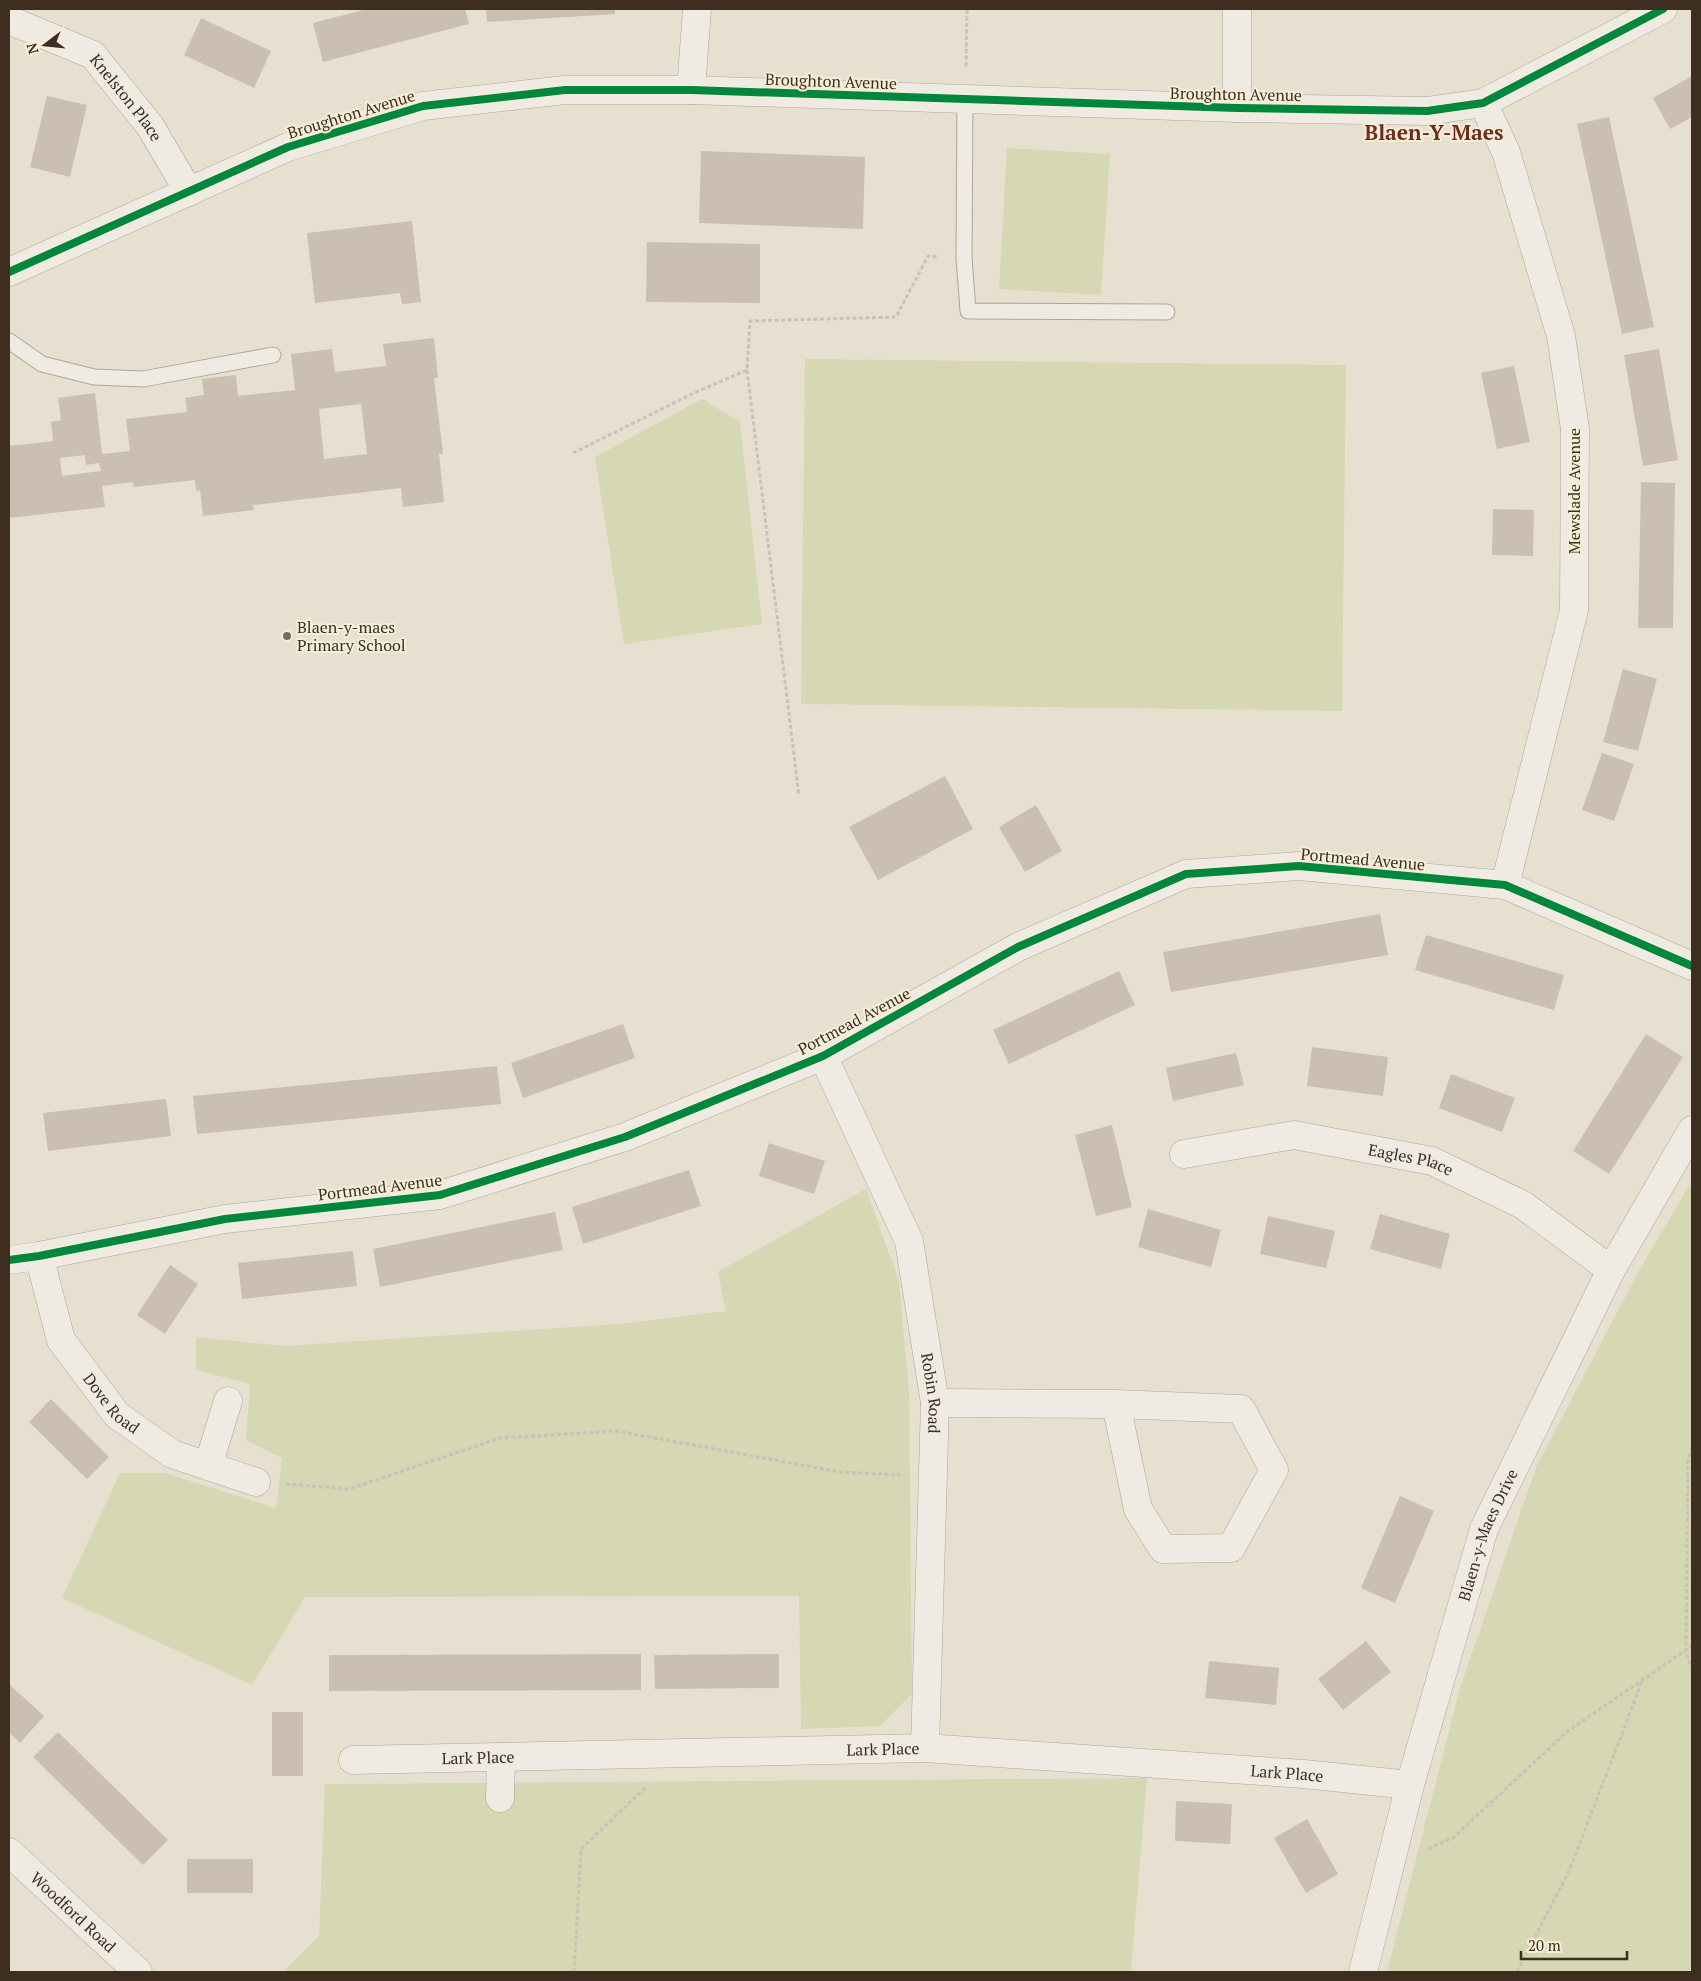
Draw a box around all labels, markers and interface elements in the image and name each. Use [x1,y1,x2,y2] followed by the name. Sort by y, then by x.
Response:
[20,20,70,70] north arrow
[21,41,43,56] text: N
[85,49,167,145] street label: Knelston Place
[765,68,897,94] street label: Broughton Avenue
[1170,82,1302,106] street label: Broughton Avenue
[285,84,417,144] street label: Broughton Avenue
[1365,118,1504,146] district label: Blaen-Y-Maes
[1563,428,1585,554] street label: Mewslade Avenue
[297,616,406,656] place label: Blaen-y-maes Primary School
[281,630,293,642] marker: Blaen-y-maes Primary School
[1300,843,1426,875] street label: Portmead Avenue
[794,982,914,1060] street label: Portmead Avenue
[1366,1138,1457,1181] street label: Eagles Place
[317,1168,443,1206] street label: Portmead Avenue
[916,1351,947,1434] street label: Robin Road
[78,1368,144,1439] street label: Dove Road
[1453,1465,1523,1604] street label: Blaen-y-Maes Drive
[846,1737,920,1761] street label: Lark Place
[441,1746,515,1769] street label: Lark Place
[1250,1759,1324,1787] street label: Lark Place
[26,1867,121,1957] street label: Woodford Road
[1521,1928,1627,1960] scale bar
[1528,1935,1561,1955] text: 20 m

